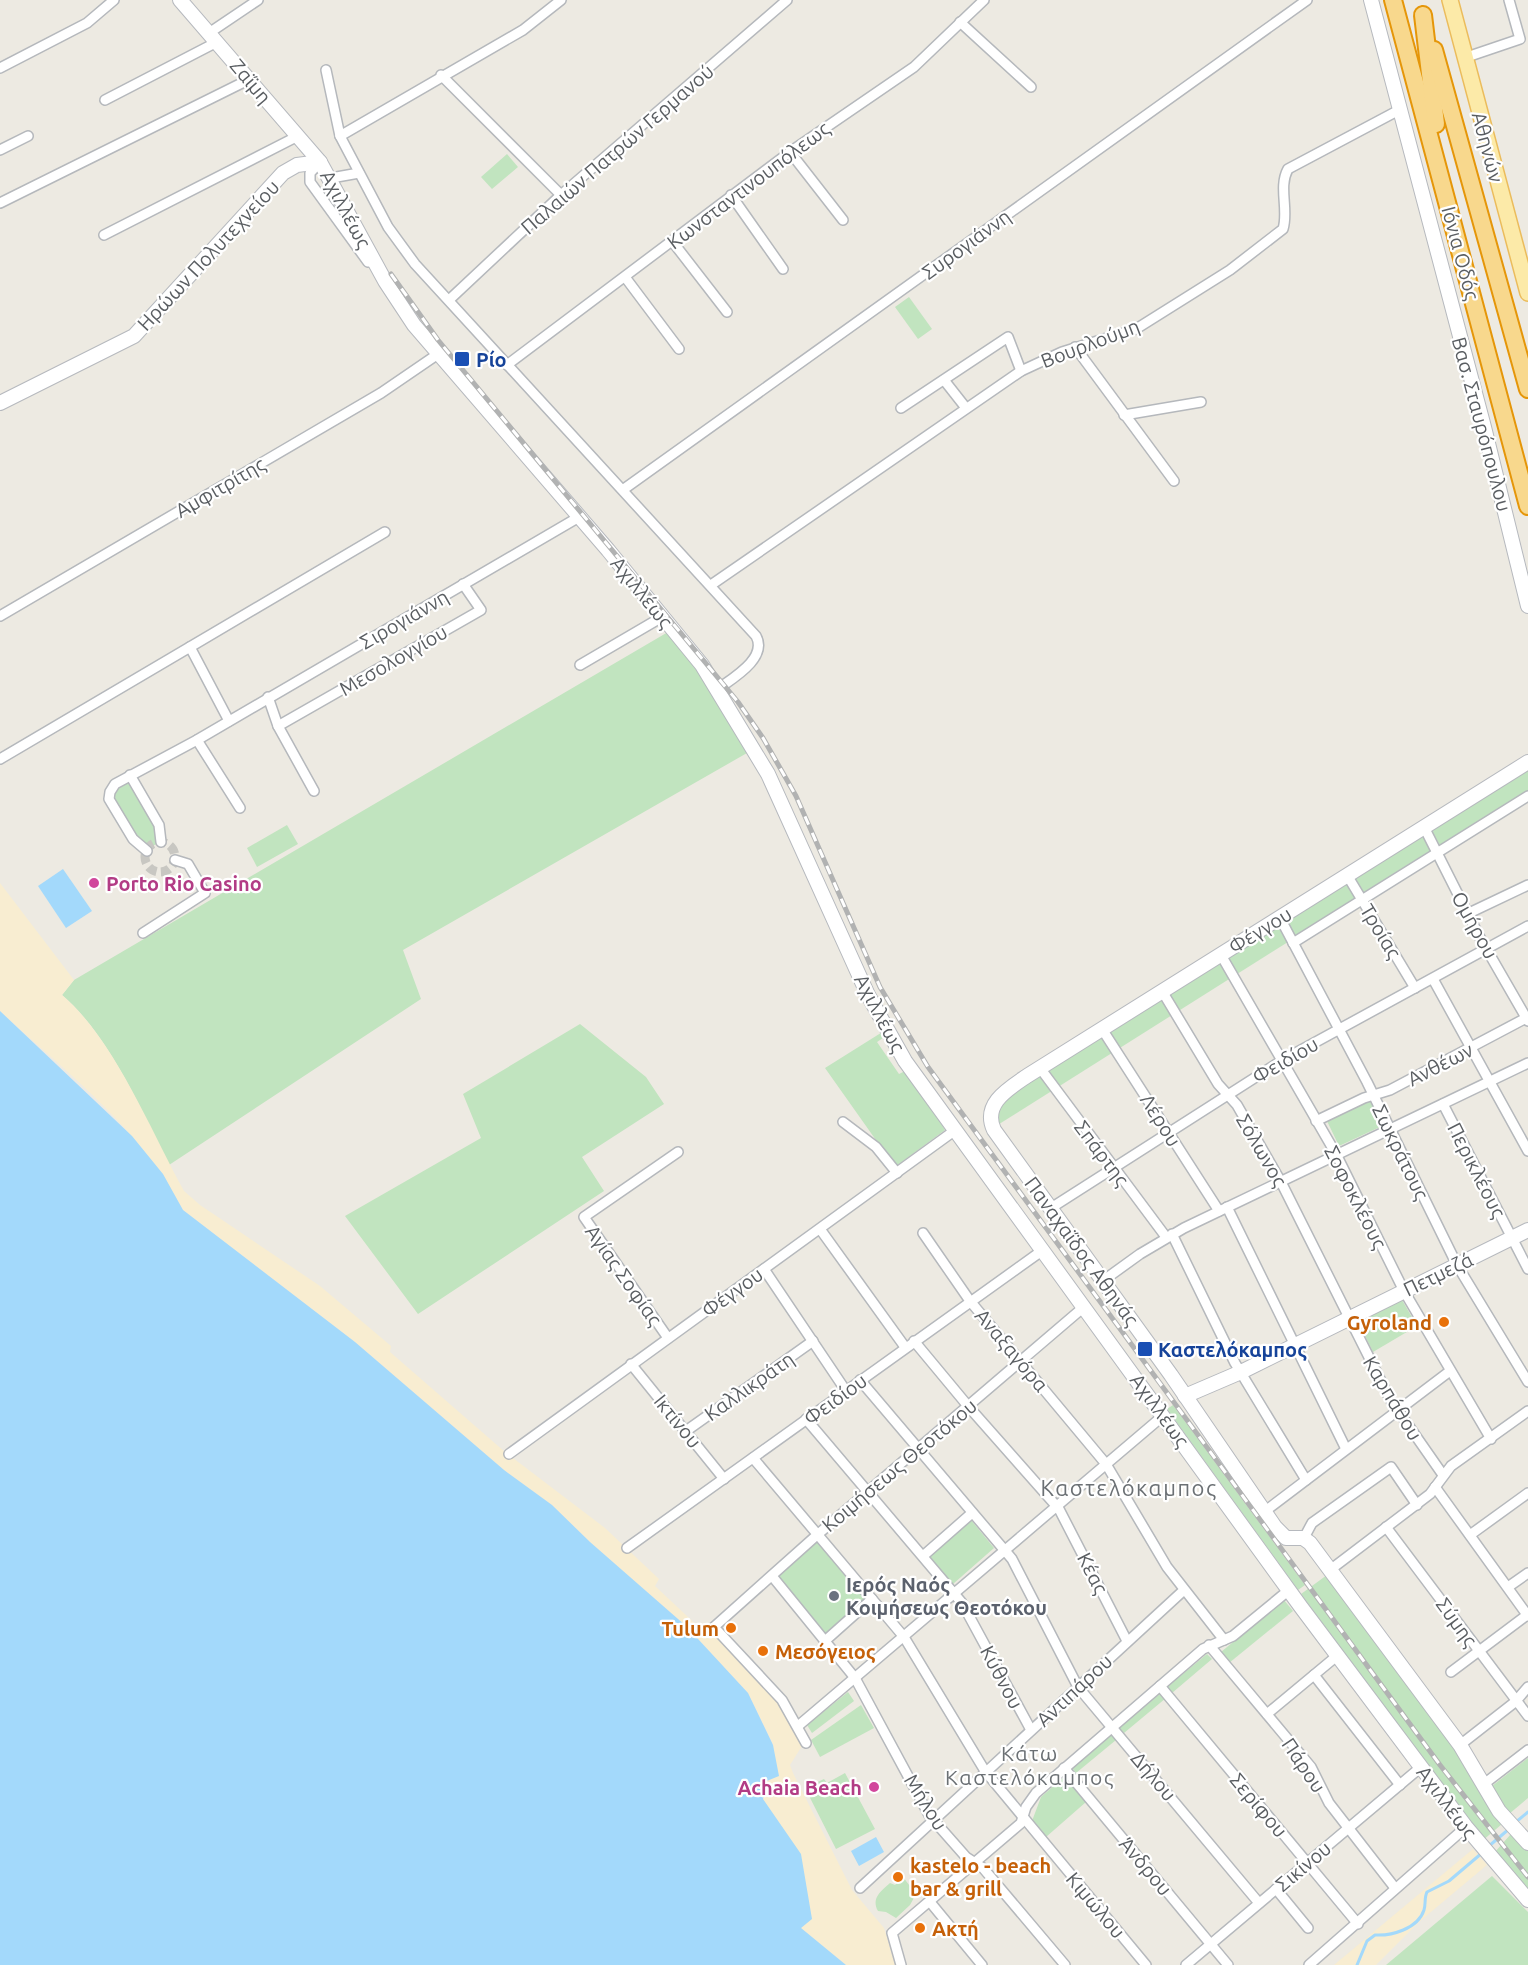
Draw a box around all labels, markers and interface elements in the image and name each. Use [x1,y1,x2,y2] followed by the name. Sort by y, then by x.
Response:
[226,54,276,108] street label: Ζαΐμη
[516,59,718,239] street label: Παλαιών Πατρών Γερμανού
[1468,109,1509,185] street label: Αθηνών
[662,116,834,254] street label: Κωνσταντινουπόλεως
[316,166,376,252] street label: Αχιλλέως
[132,175,284,335] street label: Ηρώων Πολυτεχνείου
[917,204,1015,284] street label: Συρογιάννη
[1437,204,1485,302] street label: Ιόνια Οδός
[1038,314,1142,372] street label: Βουρλούμη
[1448,334,1516,514] street label: Βασ. Σταυρόπουλου
[476,348,507,371] place label: Ρίο
[453,350,471,368] marker: Ρίο
[171,452,269,522] street label: Αμφιτρίτης
[606,552,678,632] street label: Αχιλλέως
[356,584,452,654] street label: Σιρογιάννη
[335,620,451,700] street label: Μεσολογγίου
[106,872,262,895] place label: Porto Rio Casino
[87,876,101,890] marker: Porto Rio Casino
[1447,887,1503,963] street label: Ομήρου
[1356,900,1406,962] street label: Τροίας
[1224,902,1296,958] street label: Φέγγου
[850,970,910,1056] street label: Αχιλλέως
[1248,1032,1322,1088] street label: Φειδίου
[1403,1038,1477,1090] street label: Ανθέων
[1136,1089,1186,1151] street label: Λέρου
[1368,1101,1434,1203] street label: Σωκράτους
[1232,1110,1292,1190] street label: Σόλωνος
[1070,1116,1134,1190] street label: Σπάρτης
[1443,1119,1511,1221] street label: Περικλέους
[1320,1142,1392,1252] street label: Σοφοκλέους
[1020,1172,1144,1330] street label: Παναχαΐδος Αθηνάς
[581,1220,667,1330] street label: Αγίας Σοφίας
[1399,1247,1477,1301] street label: Πετμεζά
[697,1262,767,1322] street label: Φέγγου
[970,1304,1053,1397] street label: Αναξαγόρα
[1347,1311,1432,1334] place label: Gyroland
[1437,1315,1451,1329] marker: Gyroland
[1158,1338,1307,1361] place label: Καστελόκαμπος
[1136,1340,1154,1358] marker: Καστελόκαμπος
[700,1347,798,1425] street label: Καλλικράτη
[1359,1352,1427,1444] street label: Καρπάθου
[799,1368,871,1430] street label: Φειδίου
[1126,1369,1194,1451] street label: Αχιλλέως
[650,1390,706,1452] street label: Ικτίνου
[817,1394,981,1536] street label: Κοιμήσεως Θεοτόκου
[1041,1475,1217,1501] district label: Καστελόκαμπος
[1073,1549,1113,1597] street label: Κέας
[846,1573,1047,1619] place label: Ιερός Ναός Κοιμήσεως Θεοτόκου
[827,1589,841,1603] marker: Ιερός Ναός Κοιμήσεως Θεοτόκου
[1432,1593,1482,1651] street label: Σύμης
[661,1617,719,1640] place label: Tulum
[724,1621,738,1635] marker: Tulum
[775,1640,876,1663] place label: Μεσόγειος
[976,1642,1028,1712] street label: Κύθνου
[756,1644,770,1658] marker: Μεσόγειος
[1031,1649,1117,1731] street label: Αντιπάρου
[1277,1733,1331,1797] street label: Πάρου
[945,1741,1115,1789] district label: Κάτω Καστελόκαμπος
[1127,1747,1181,1805] street label: Δήλου
[1412,1761,1482,1843] street label: Αχιλλέως
[1226,1768,1292,1842] street label: Σερίφου
[900,1770,952,1834] street label: Μήλου
[737,1776,862,1799] place label: Achaia Beach
[867,1780,881,1794] marker: Achaia Beach
[1115,1832,1177,1900] street label: Άνδρου
[1271,1836,1335,1896] street label: Σικίνου
[910,1854,1051,1900] place label: kastelo - beach bar & grill
[1062,1867,1130,1943] street label: Κιμώλου
[891,1870,905,1884] marker: kastelo - beach bar & grill
[932,1917,979,1940] place label: Ακτή
[913,1921,927,1935] marker: Ακτή

